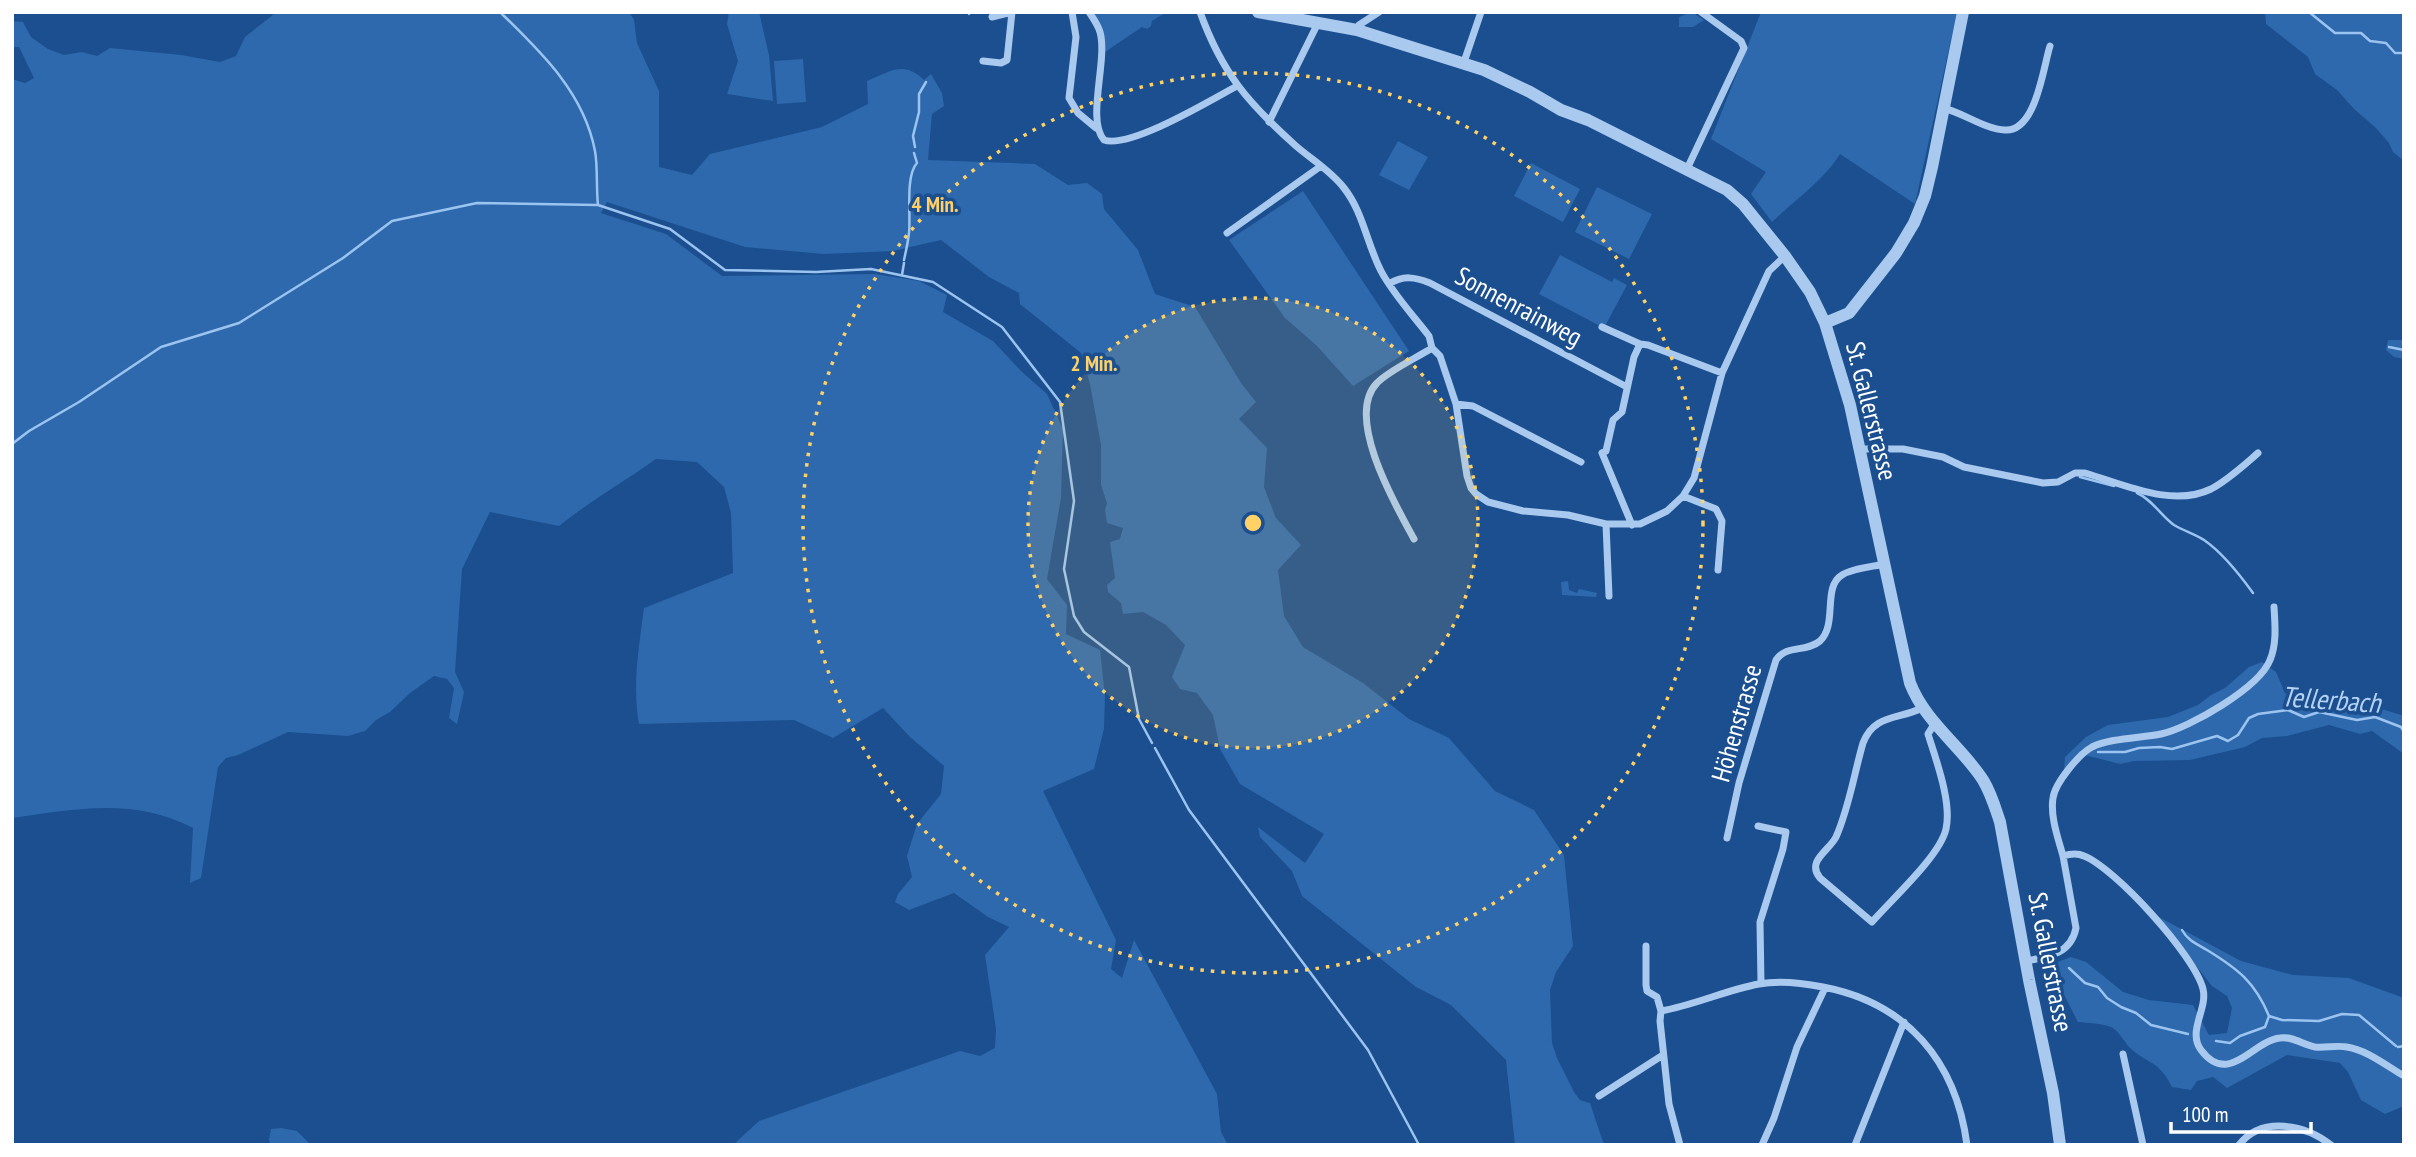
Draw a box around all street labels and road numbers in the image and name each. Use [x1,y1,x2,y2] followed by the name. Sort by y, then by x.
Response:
[1450,259,1588,353] street label: Sonnenrainweg
[1839,338,1905,484] street label: St. Gallerstrasse
[1704,661,1768,785] street label: Höhenstrasse
[2021,889,2081,1035] street label: St. Gallerstrasse

